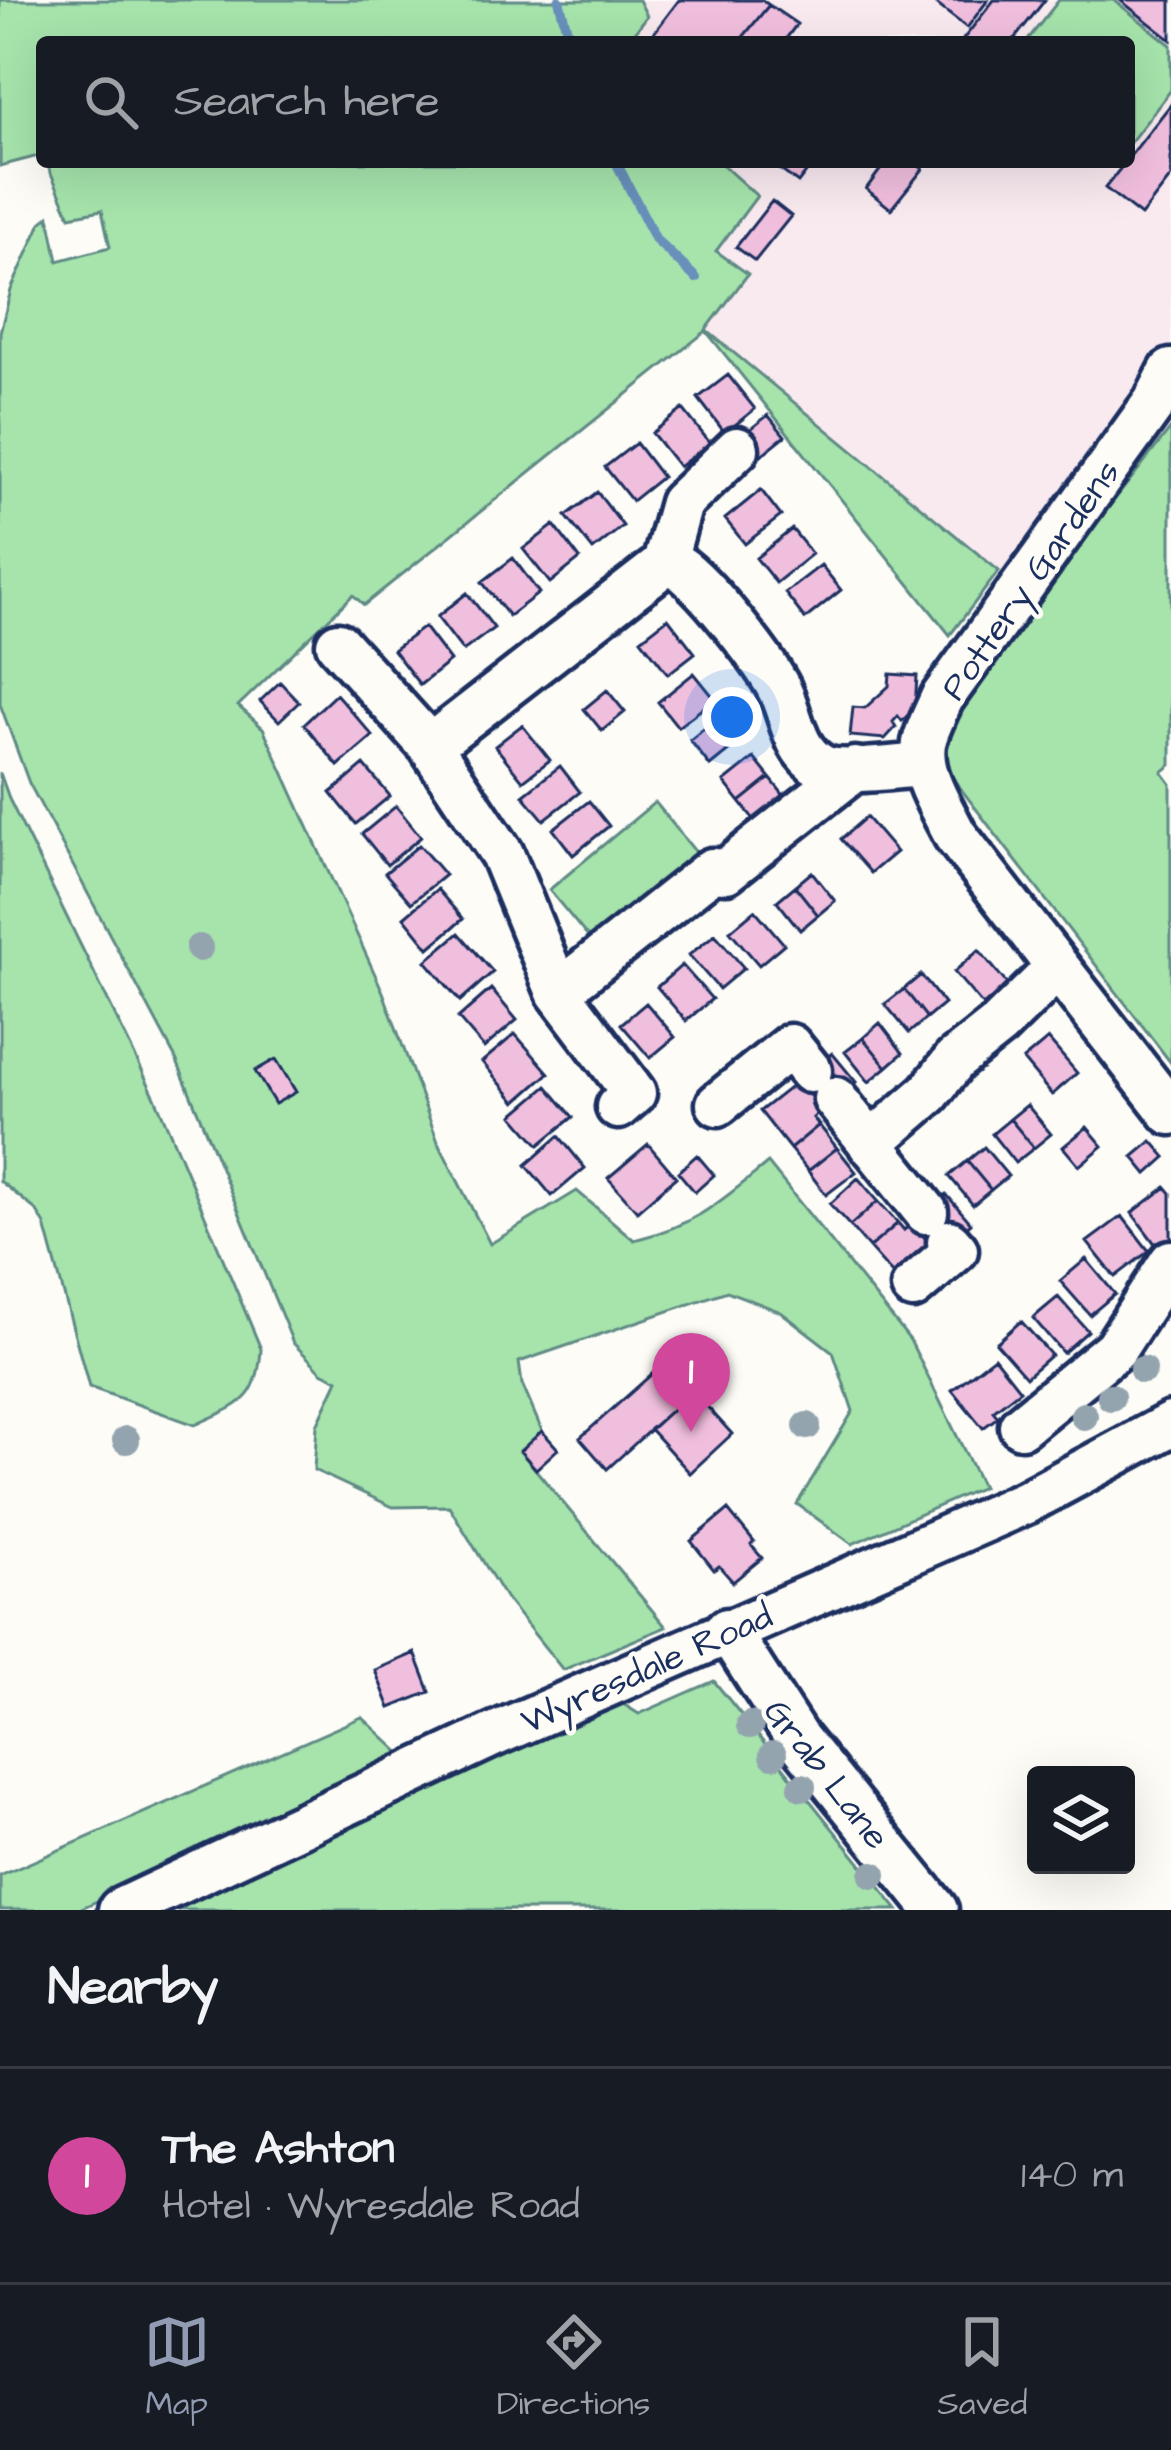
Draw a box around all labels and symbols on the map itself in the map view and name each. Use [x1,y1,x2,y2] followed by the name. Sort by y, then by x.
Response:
[929,450,1133,711] street label: Pottery Gardens
[702,687,762,747] your location
[652,1333,730,1432] pin: 1
[513,1591,781,1747] street label: Wyresdale Road
[751,1689,901,1861] street label: Grab Lane

